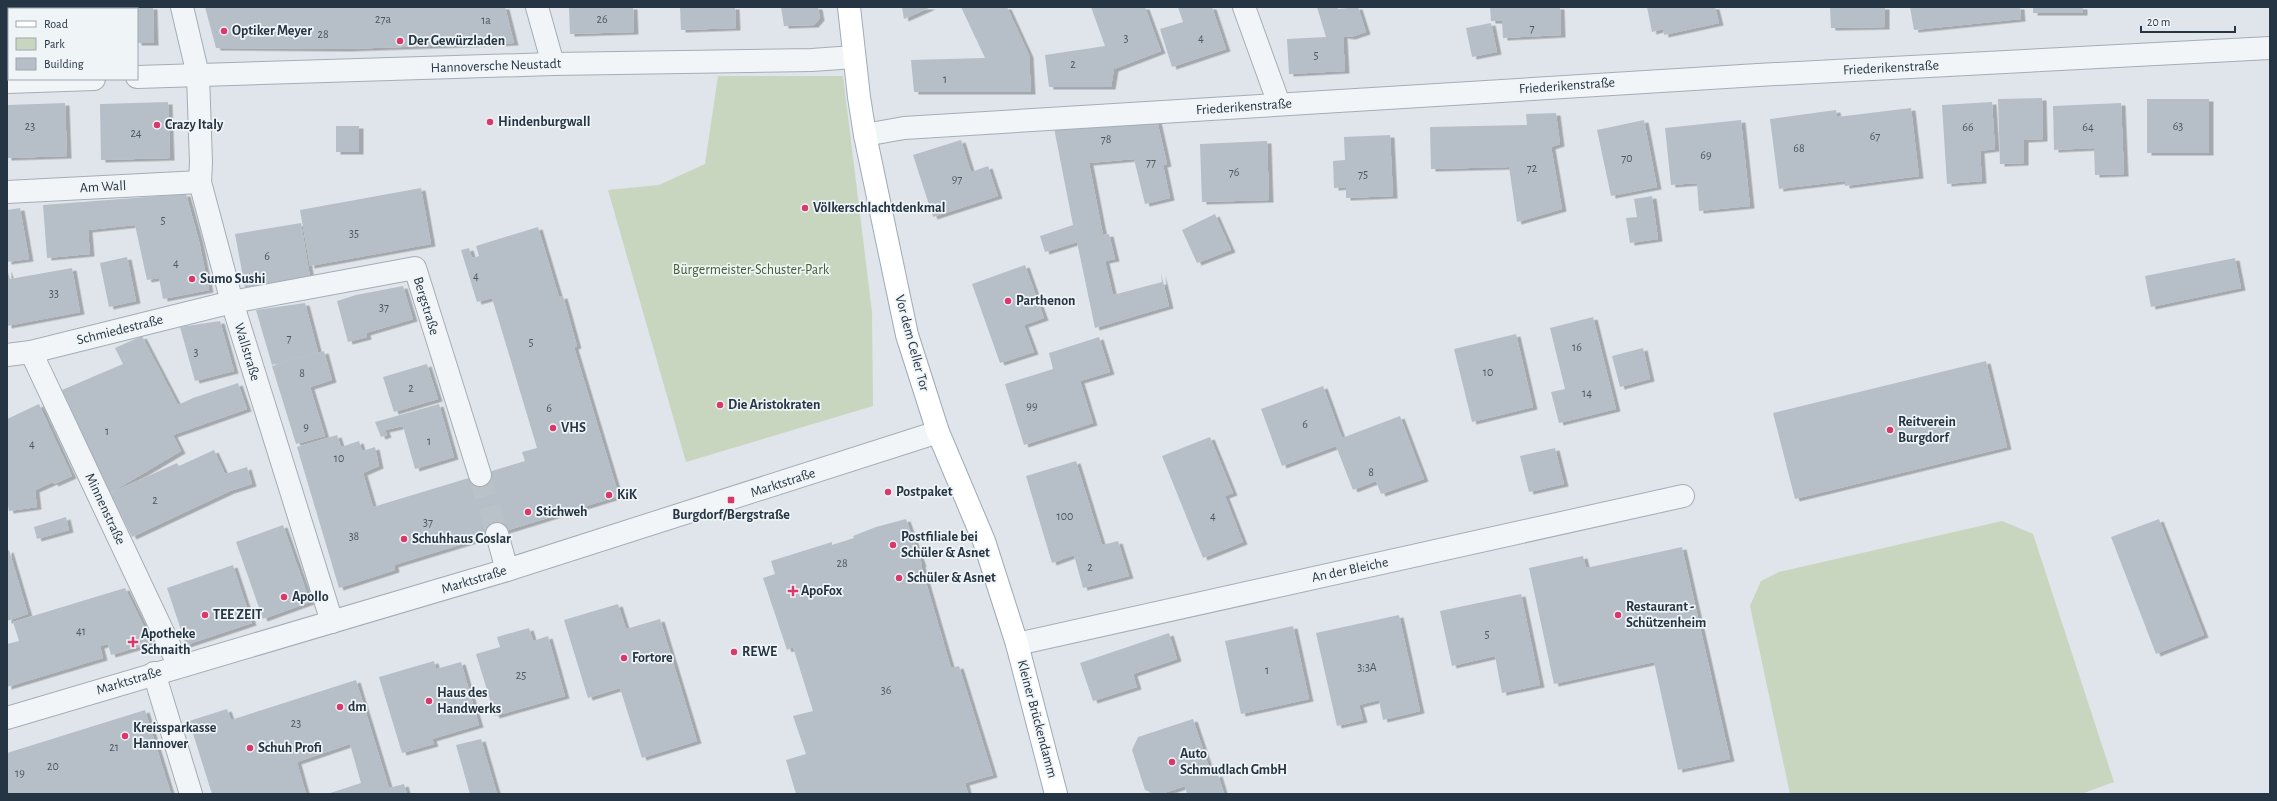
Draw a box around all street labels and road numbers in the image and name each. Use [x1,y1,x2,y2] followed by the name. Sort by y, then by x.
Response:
[430,57,562,75] street label: Hannoversche Neustadt
[1843,58,1939,78] street label: Friederikenstraße
[1519,76,1615,96] street label: Friederikenstraße
[1196,97,1292,117] street label: Friederikenstraße
[79,179,127,195] street label: Am Wall
[411,275,441,337] street label: Bergstraße
[892,293,932,393] street label: Vor dem Celler Tor
[75,313,165,347] street label: Schmiedestraße
[232,321,262,383] street label: Wallstraße
[749,466,817,500] street label: Marktstraße
[82,471,128,547] street label: Minnenstraße
[1310,555,1390,585] street label: An der Bleiche
[440,563,508,597] street label: Marktstraße
[1015,658,1059,780] street label: Kleiner Brückendamm
[95,664,163,698] street label: Marktstraße

